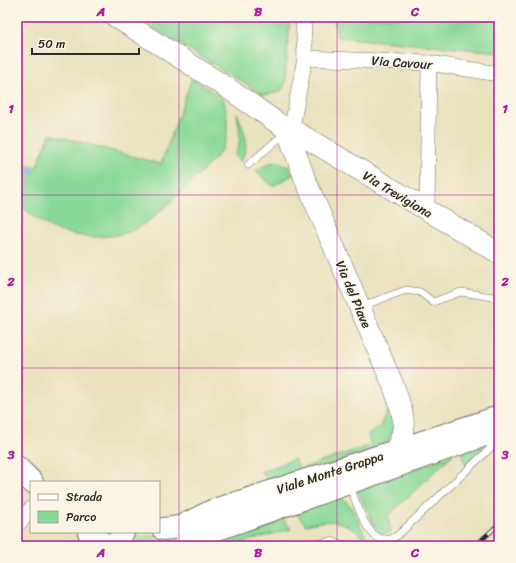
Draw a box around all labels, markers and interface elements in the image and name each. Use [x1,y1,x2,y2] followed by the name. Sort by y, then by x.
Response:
[96,0,105,23] text: A
[254,0,263,23] text: B
[410,0,420,23] text: C
[32,30,139,56] scale bar
[38,33,65,55] text: 50 m
[371,49,434,76] street label: Via Cavour
[8,97,14,120] text: 1
[502,97,508,120] text: 1
[358,164,438,225] street label: Via Trevigiana
[329,257,378,332] street label: Via del Piave
[6,270,15,293] text: 2
[500,270,509,293] text: 2
[6,443,15,466] text: 3
[500,443,509,466] text: 3
[274,444,387,501] street label: Viale Monte Grappa
[30,481,160,533] legend
[66,486,103,508] text: Strada
[66,506,96,528] text: Parco
[96,541,105,563] text: A
[254,541,263,563] text: B
[410,541,420,563] text: C

